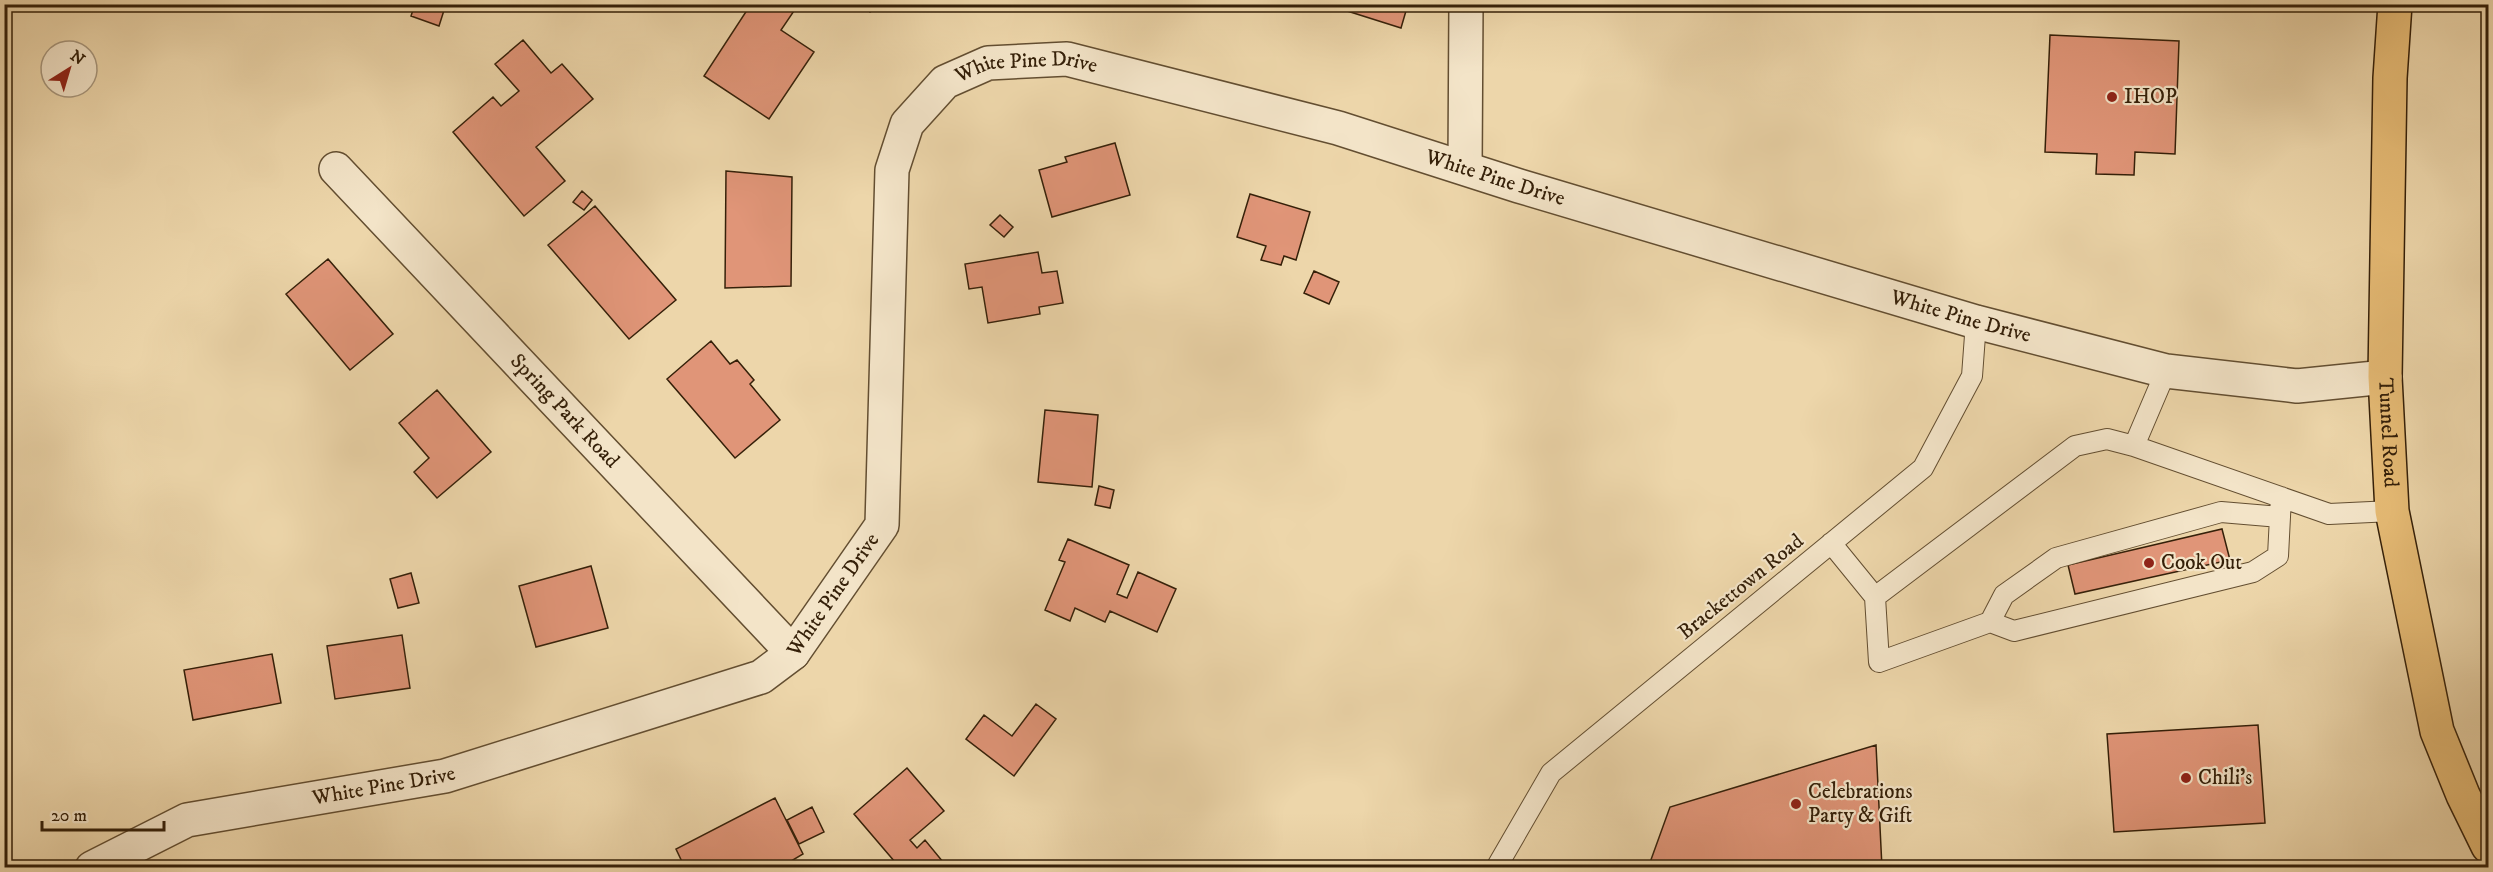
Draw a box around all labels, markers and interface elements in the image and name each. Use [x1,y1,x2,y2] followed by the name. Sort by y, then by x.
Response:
[39,39,99,99] north arrow
[66,46,89,70] text: N
[950,46,1100,89] street label: White Pine Drive
[2124,84,2177,110] place label: IHOP
[2105,90,2119,104] marker: IHOP
[1421,144,1568,212] street label: White Pine Drive
[1887,284,2034,349] street label: White Pine Drive
[504,348,625,474] street label: Spring Park Road
[2372,377,2404,489] street label: Tunnel Road
[781,528,885,663] street label: White Pine Drive
[1673,528,1809,646] street label: Brackettown Road
[2161,550,2242,576] place label: Cook Out
[2142,556,2156,570] marker: Cook Out
[309,760,459,812] street label: White Pine Drive
[2198,765,2252,791] place label: Chili's
[2179,771,2193,785] marker: Chili's
[1808,779,1913,829] place label: Celebrations Party & Gift
[42,794,164,832] scale bar
[1789,797,1803,811] marker: Celebrations Party & Gift
[51,805,87,827] text: 20 m

